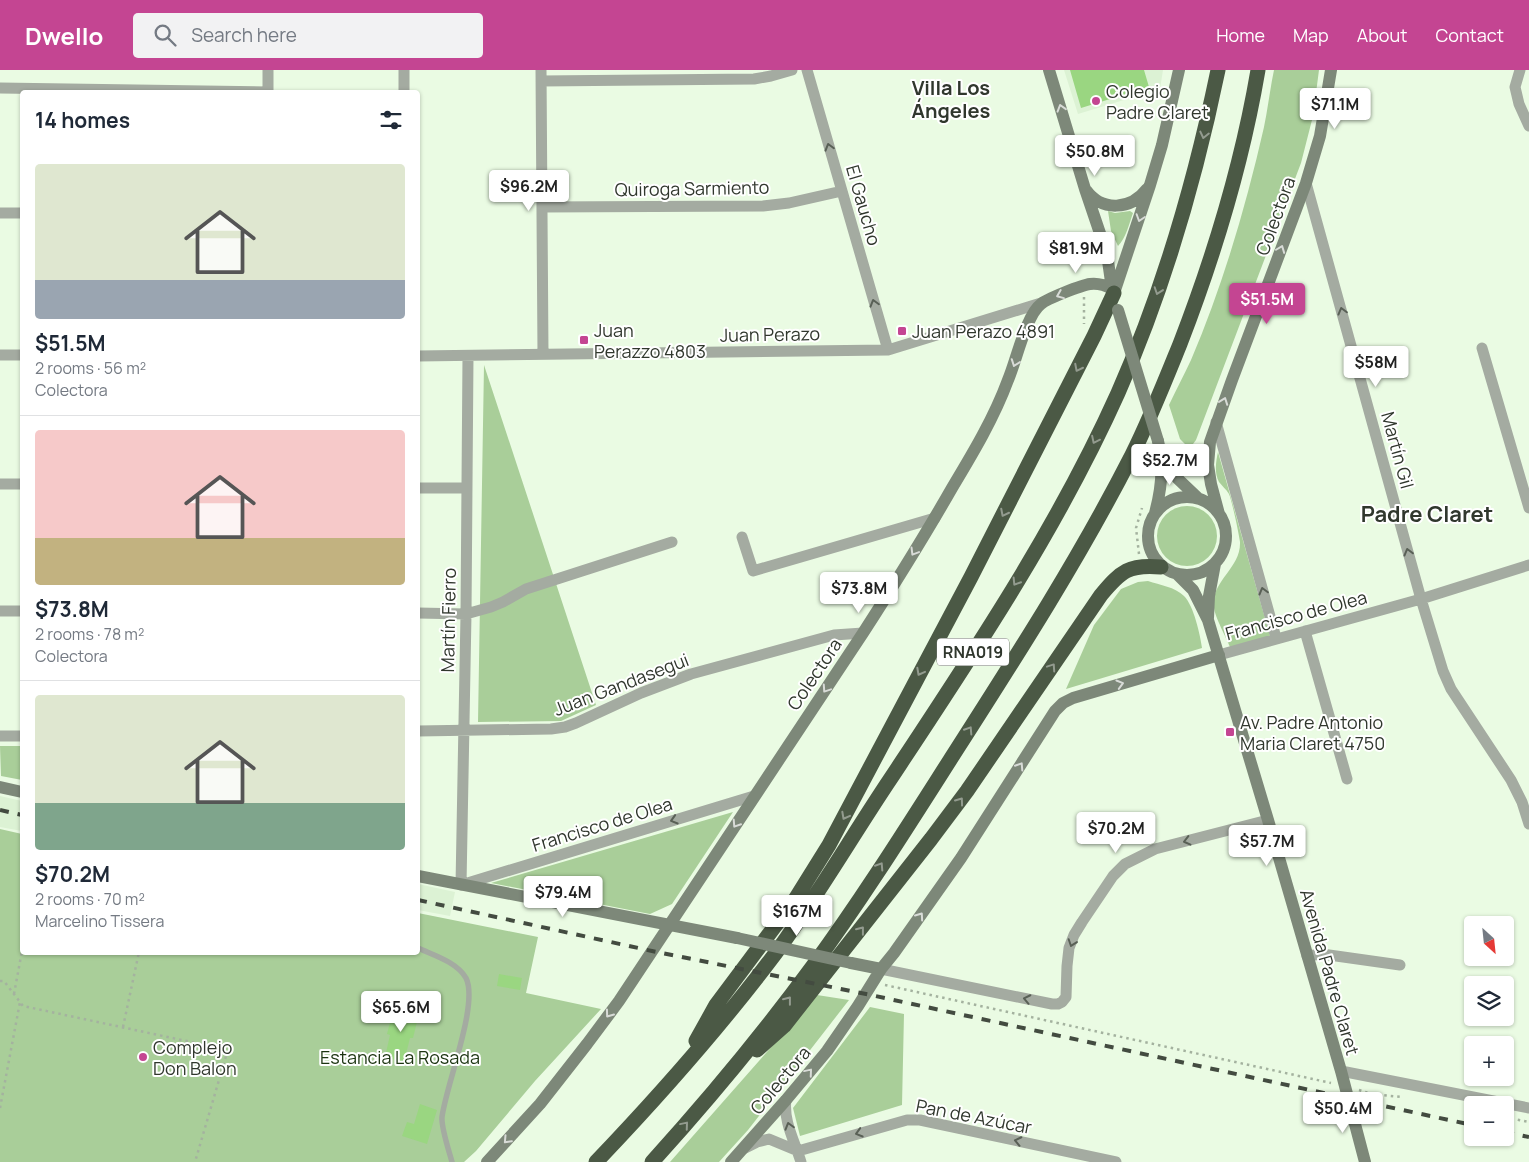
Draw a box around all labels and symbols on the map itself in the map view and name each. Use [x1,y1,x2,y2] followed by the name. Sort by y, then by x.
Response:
[912,74,991,124] district label: Villa Los Ángeles
[1106,79,1209,124] place label: Colegio Padre Claret
[1294,88,1376,130] pin: $71.1M
[1090,95,1102,107] marker: Colegio Padre Claret
[1056,104,1066,112] one-way arrow
[1199,130,1210,139] one-way arrow
[1054,134,1136,177] pin: $50.8M
[824,143,835,151] one-way arrow
[841,162,887,248] street label: El Gaucho
[488,170,570,212] pin: $96.2M
[1250,173,1300,259] street label: Colectora
[614,175,770,201] street label: Quiroga Sarmiento
[1135,214,1145,222] one-way arrow
[1035,232,1117,274] pin: $81.9M
[1275,245,1285,254] one-way arrow
[1226,282,1308,325] pin: $51.5M
[1154,286,1164,294] one-way arrow
[1056,289,1065,300] one-way arrow
[869,299,880,307] one-way arrow
[1337,308,1347,316] one-way arrow
[594,318,706,363] place label: Juan Perazzo 4803
[912,319,1055,343] place label: Juan Perazo 4891
[720,321,820,347] street label: Juan Perazo
[896,325,908,337] marker: Juan Perazo 4891
[578,334,590,346] marker: Juan Perazzo 4803
[1346,346,1406,388] pin: $58M
[1011,358,1021,367] one-way arrow
[1074,363,1084,372] one-way arrow
[1218,397,1228,406] one-way arrow
[1376,409,1420,491] street label: Martín Gil
[1090,435,1101,444] one-way arrow
[1129,444,1211,486] pin: $52.7M
[1361,499,1493,529] district label: Padre Claret
[1000,508,1010,517] one-way arrow
[910,547,920,556] one-way arrow
[1404,549,1414,557] one-way arrow
[435,568,461,672] street label: Martín Fierro
[818,572,900,614] pin: $73.8M
[1012,577,1022,586] one-way arrow
[1223,585,1369,645] street label: Francisco de Olea
[1259,588,1269,596] one-way arrow
[781,633,847,715] street label: Colectora
[937,638,1009,666] road number: RNA019
[550,647,692,721] street label: Juan Gandasegui
[1045,663,1055,672] one-way arrow
[917,667,927,676] one-way arrow
[1115,680,1123,690] one-way arrow
[823,683,832,693] one-way arrow
[1240,710,1385,755] place label: Av. Padre Antonio Maria Claret 4750
[1224,726,1236,738] marker: Av. Padre Antonio Maria Claret 4750
[963,727,972,736] one-way arrow
[1014,762,1023,772] one-way arrow
[529,791,675,857] street label: Francisco de Olea
[954,798,962,807] one-way arrow
[841,811,851,820] one-way arrow
[1075,812,1157,854] pin: $70.2M
[670,815,679,825] one-way arrow
[733,819,742,828] one-way arrow
[1226,824,1308,867] pin: $57.7M
[1183,835,1191,846] one-way arrow
[874,863,884,872] one-way arrow
[522,876,604,918] pin: $79.4M
[1295,886,1365,1058] street label: Avenida Padre Claret
[762,894,832,937] pin: $167M
[914,912,923,922] one-way arrow
[1464,916,1514,966] north arrow
[855,927,863,936] one-way arrow
[1068,938,1078,947] one-way arrow
[360,990,442,1033] pin: $65.6M
[1022,994,1031,1005] one-way arrow
[782,997,790,1006] one-way arrow
[606,1008,615,1018] one-way arrow
[153,1035,237,1080] place label: Complejo Don Balon
[745,1041,815,1119] street label: Colectora
[320,1045,480,1069] park label: Estancia La Rosada
[137,1051,149,1063] marker: Complejo Don Balon
[804,1069,813,1078] one-way arrow
[1302,1092,1384,1134] pin: $50.4M
[914,1093,1034,1139] street label: Pan de Azúcar
[679,1122,688,1131] one-way arrow
[785,1122,795,1130] one-way arrow
[856,1128,864,1138] one-way arrow
[504,1135,513,1144] one-way arrow
[1013,1136,1022,1147] one-way arrow

